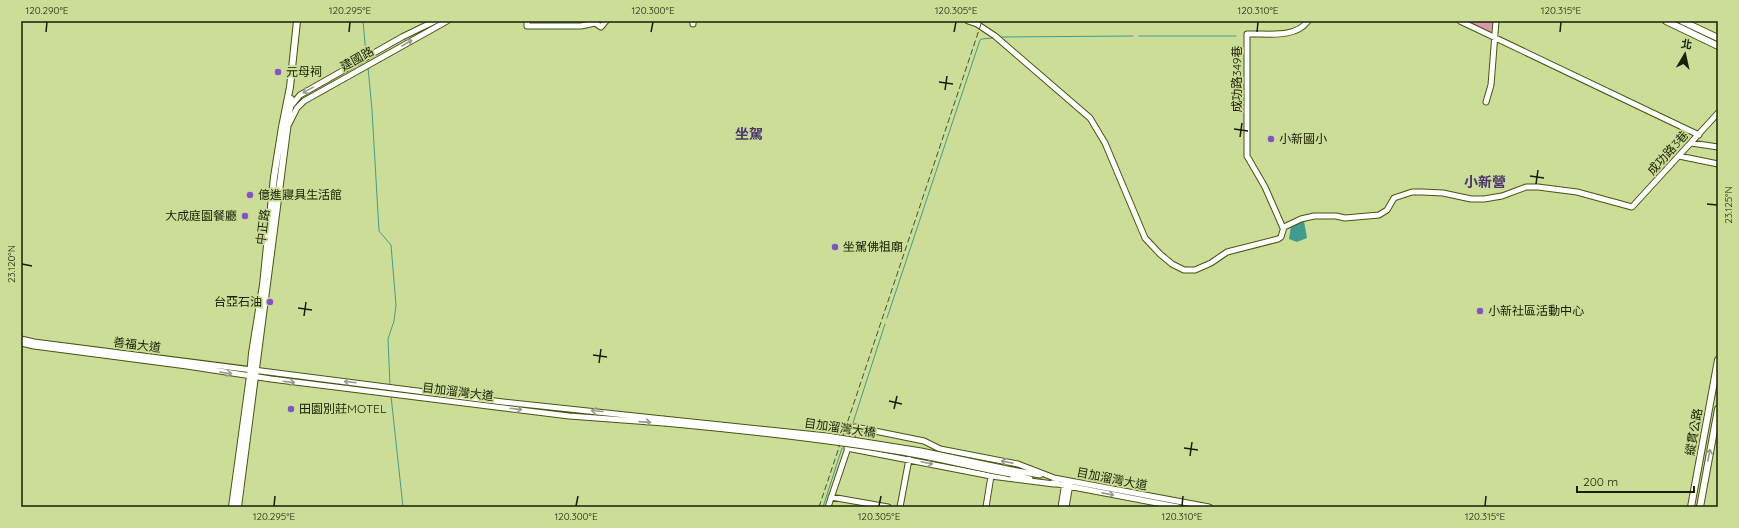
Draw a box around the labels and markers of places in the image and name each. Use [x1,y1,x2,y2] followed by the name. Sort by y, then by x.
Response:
[286,64,322,79] place label: 元母祠
[273,67,283,77] marker: 元母祠
[1279,131,1327,146] place label: 小新國小
[1266,134,1276,144] marker: 小新國小
[258,187,342,202] place label: 億進寢具生活館
[245,190,255,200] marker: 億進寢具生活館
[165,208,237,223] place label: 大成庭園餐廳
[240,211,250,221] marker: 大成庭園餐廳
[843,239,903,254] place label: 坐駕佛祖廟
[830,242,840,252] marker: 坐駕佛祖廟
[214,294,262,309] place label: 台亞石油
[265,297,275,307] marker: 台亞石油
[1488,303,1584,318] place label: 小新社區活動中心
[1475,306,1485,316] marker: 小新社區活動中心
[299,401,387,416] place label: 田園別莊MOTEL
[286,404,296,414] marker: 田園別莊MOTEL

